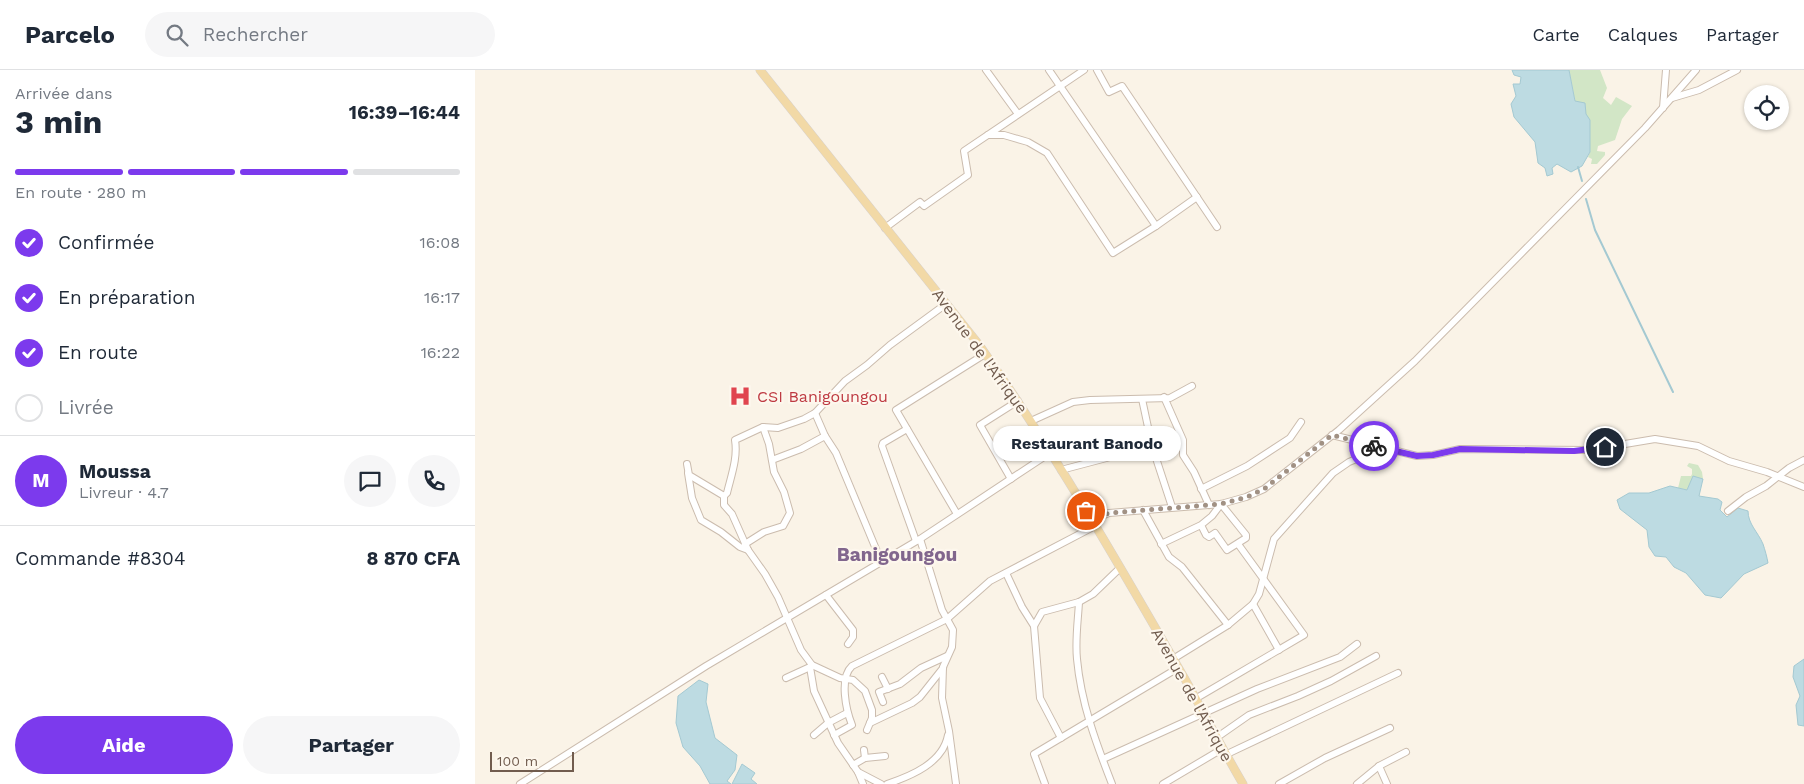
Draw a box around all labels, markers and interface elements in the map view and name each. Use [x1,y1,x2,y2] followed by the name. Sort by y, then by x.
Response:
[145,12,495,57] search box
[25,21,115,49] text: Parcelo
[163,21,191,49] icon: search
[203,23,308,46] text: Rechercher
[1532,24,1580,45] text: Carte
[1608,24,1678,45] text: Calques
[1706,24,1779,45] text: Partager
[15,84,113,103] text: Arrivée dans
[1744,85,1789,130] map controls
[1744,85,1789,130] button: locate
[349,101,460,124] text: 16:39–16:44
[15,103,102,141] text: 3 min
[15,183,147,202] text: En route · 280 m
[15,229,43,257] icon: check
[58,231,154,254] text: Confirmée
[419,233,460,252] text: 16:08
[15,284,43,312] icon: check
[928,285,1032,417] street label: Avenue de l'Afrique
[58,286,195,309] text: En préparation
[424,288,460,307] text: 16:17
[15,339,43,367] icon: check
[58,341,138,364] text: En route
[421,343,460,362] text: 16:22
[727,383,753,409] hospital icon: CSI Banigoungou
[757,387,888,406] place label: CSI Banigoungou
[58,396,114,419] text: Livrée
[1349,421,1399,471] courier
[992,426,1180,461] callout: Restaurant Banodo
[1584,426,1626,468] pin
[1360,432,1388,460] icon: bike
[1591,433,1619,461] icon: home
[1011,434,1163,453] text: Restaurant Banodo
[344,455,396,507] button: chat
[408,455,460,507] button: phone
[79,460,151,483] text: Moussa
[32,469,50,492] text: M
[79,483,169,502] text: Livreur · 4.7
[1065,490,1107,532] pin
[1072,497,1100,525] icon: bag
[837,543,957,566] district label: Banigoungou
[15,547,186,570] text: Commande #8304
[366,547,460,570] text: 8 870 CFA
[1147,625,1237,765] street label: Avenue de l'Afrique
[15,716,233,774] button: Aide
[243,716,460,774] button: Partager
[490,749,574,772] scale bar
[497,753,538,769] text: 100 m

